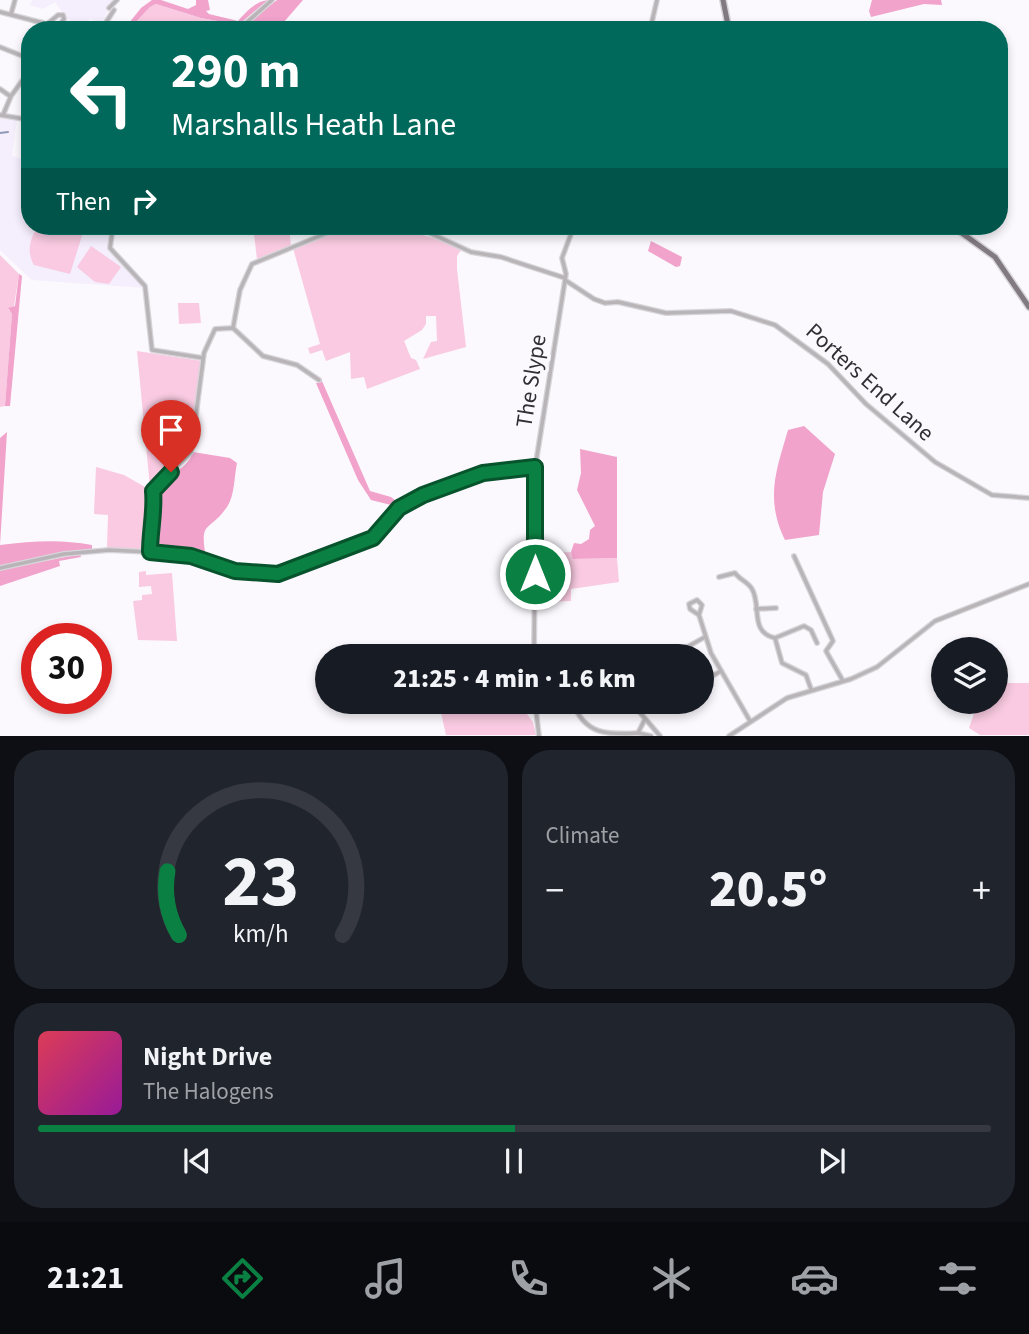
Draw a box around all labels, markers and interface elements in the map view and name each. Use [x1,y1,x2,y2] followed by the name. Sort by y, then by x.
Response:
[171,37,300,107] text: 290 m
[56,49,147,140] icon: left
[171,102,456,148] text: Marshalls Heath Lane
[125,182,163,220] icon: right
[56,183,111,220] text: Then
[798,315,942,449] street label: Porters End Lane
[507,332,555,430] street label: The Slype
[141,400,201,472] pin
[152,411,190,449] icon: arrive
[498,537,572,611] position arrow
[21,623,112,714] speed limit sign: 30
[931,637,1008,714] map controls
[931,637,1008,714] button: layers
[393,660,636,697] text: 21:25 · 4 min · 1.6 km
[546,819,619,852] text: Climate
[222,831,299,935] text: 23
[709,853,828,927] text: 20.5°
[546,864,564,918] text: −
[972,864,991,918] text: +
[233,916,289,952] text: km/h
[143,1038,272,1075] text: Night Drive
[143,1075,274,1108] text: The Halogens
[178,1142,216,1180] icon: previous
[495,1142,533,1180] icon: pause
[813,1142,851,1180] icon: next
[218,1254,267,1303] icon: directions
[361,1254,410,1303] icon: music
[504,1254,553,1303] icon: phone
[647,1254,696,1303] icon: climate
[790,1254,839,1303] icon: car
[933,1254,982,1303] icon: filters
[47,1255,124,1301] text: 21:21

